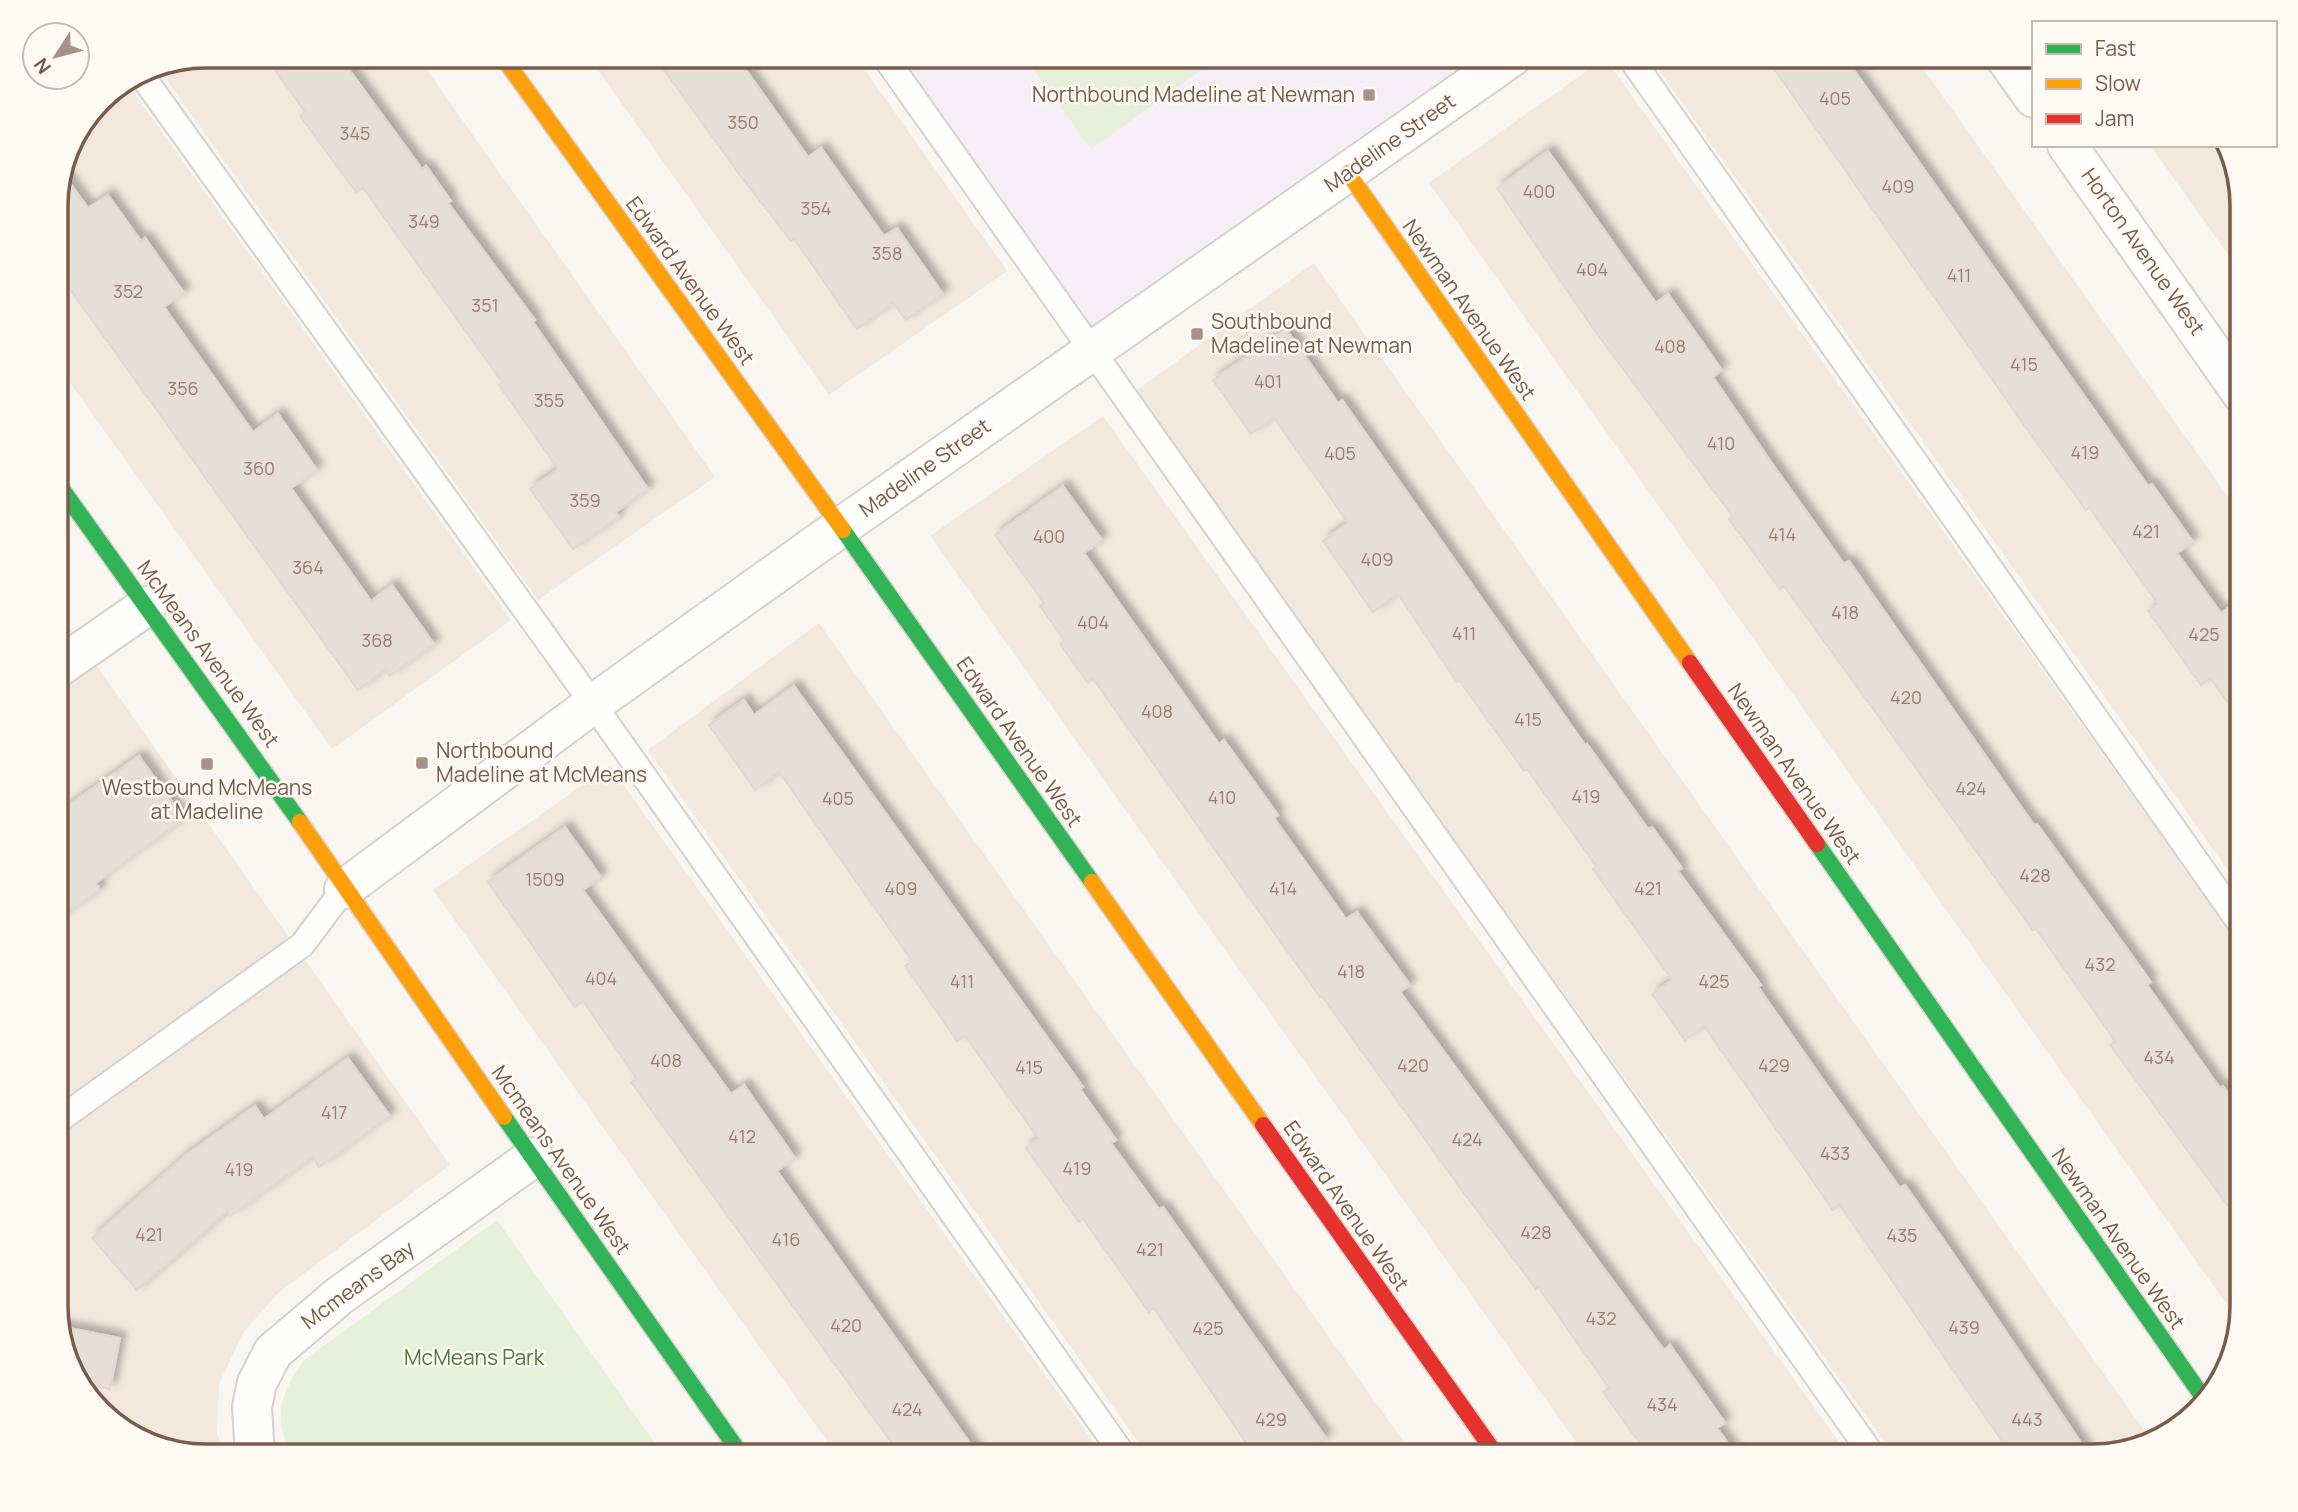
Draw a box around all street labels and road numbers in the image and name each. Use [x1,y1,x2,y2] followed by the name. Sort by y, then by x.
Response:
[1318,86,1461,198] street label: Madeline Street
[2076,162,2212,340] street label: Horton Avenue West
[620,191,761,370] street label: Edward Avenue West
[1397,213,1543,405] street label: Newman Avenue West
[853,411,996,523] street label: Madeline Street
[131,554,286,752] street label: McMeans Avenue West
[950,651,1089,832] street label: Edward Avenue West
[1722,677,1868,869] street label: Newman Avenue West
[486,1059,638,1259] street label: Mcmeans Avenue West
[1277,1115,1416,1296] street label: Edward Avenue West
[2046,1142,2192,1334] street label: Newman Avenue West
[295,1234,420,1335] street label: Mcmeans Bay

